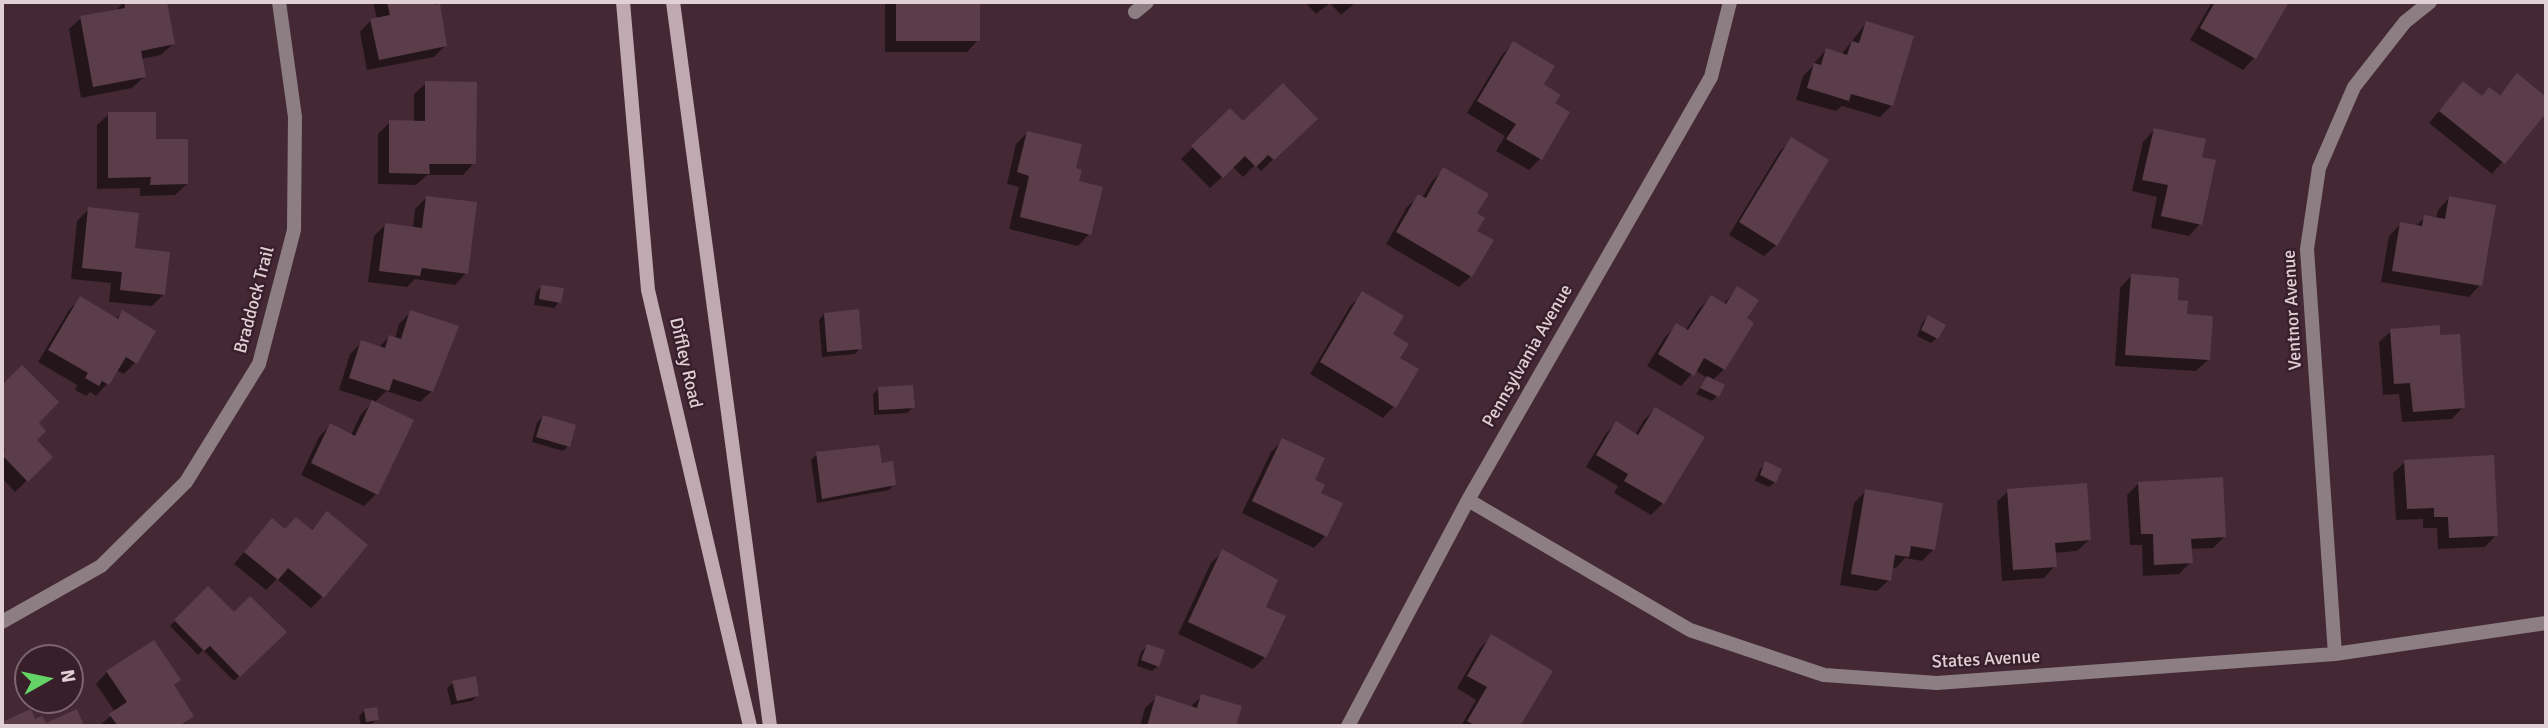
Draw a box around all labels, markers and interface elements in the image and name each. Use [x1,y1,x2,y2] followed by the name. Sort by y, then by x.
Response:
[230,244,280,356] street label: Braddock Trail
[2279,249,2307,371] street label: Ventnor Avenue
[1478,281,1578,431] street label: Pennsylvania Avenue
[664,315,706,411] street label: Diffley Road
[14,644,84,714] north arrow
[1931,646,2041,674] street label: States Avenue
[55,668,81,684] text: N

